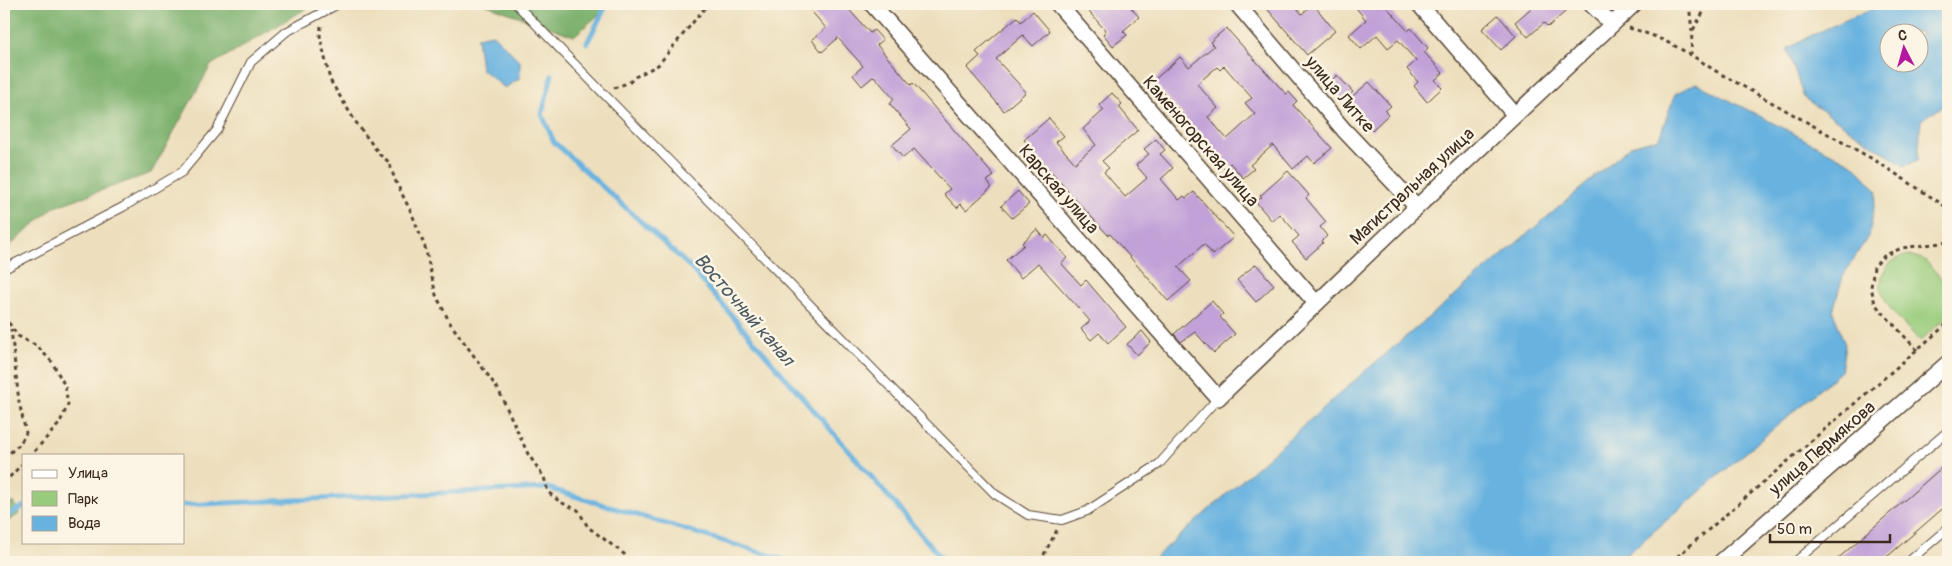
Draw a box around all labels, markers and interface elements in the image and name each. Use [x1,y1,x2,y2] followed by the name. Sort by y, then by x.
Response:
[1880,22,1930,72] north arrow
[1898,27,1908,44] text: С
[1299,50,1379,138] street label: улица Литке
[1137,71,1264,212] street label: Каменогорская улица
[1345,123,1480,250] street label: Магистральная улица
[1013,140,1104,239] street label: Карская улица
[689,248,801,372] water label: Восточный канал
[1764,396,1880,501] street label: улица Пермякова
[22,454,185,544] legend
[68,464,108,483] text: Улица
[68,490,99,509] text: Парк
[1770,511,1890,543] scale bar
[68,514,101,533] text: Вода
[1777,520,1812,539] text: 50 m

